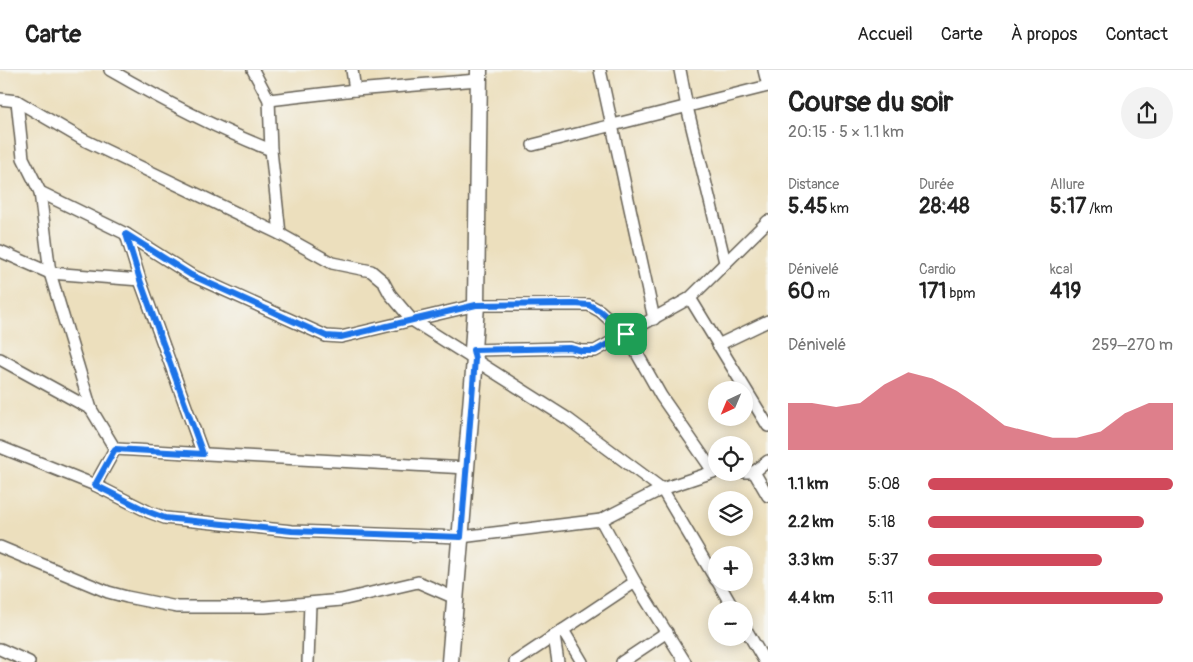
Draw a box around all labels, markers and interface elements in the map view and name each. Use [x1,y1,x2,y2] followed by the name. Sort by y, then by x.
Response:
[25,20,81,49] text: Carte
[857,23,913,46] text: Accueil
[941,23,983,46] text: Carte
[1011,23,1077,46] text: À propos
[1105,23,1168,46] text: Contact
[788,85,953,120] text: Course du soir
[1121,87,1173,139] button: share
[788,122,904,142] text: 20:15 · 5 × 1.1 km
[788,176,839,193] text: Distance
[919,176,954,193] text: Durée
[1050,176,1084,193] text: Allure
[788,193,828,220] text: 5.45
[919,193,970,220] text: 28:48
[1050,193,1086,220] text: 5:17
[828,200,849,217] text: km
[1086,200,1113,217] text: /km
[788,261,839,278] text: Dénivelé
[919,261,956,278] text: Cardio
[1050,261,1073,278] text: kcal
[788,278,815,305] text: 60
[919,278,947,305] text: 171
[1050,278,1081,305] text: 419
[815,285,830,302] text: m
[947,285,975,302] text: bpm
[605,313,647,355] pin
[612,320,640,348] icon: arrive
[788,335,846,355] text: Dénivelé
[1092,335,1173,355] text: 259–270 m
[708,381,752,426] north arrow
[708,381,753,646] map controls
[708,436,753,481] button: locate
[788,474,828,494] text: 1.1 km
[868,474,900,494] text: 5:08
[708,491,753,536] button: layers
[788,512,834,532] text: 2.2 km
[868,512,895,532] text: 5:18
[708,546,753,591] button: +
[788,550,834,570] text: 3.3 km
[868,550,898,570] text: 5:37
[788,588,834,608] text: 4.4 km
[868,588,893,608] text: 5:11
[708,601,753,646] button: −

